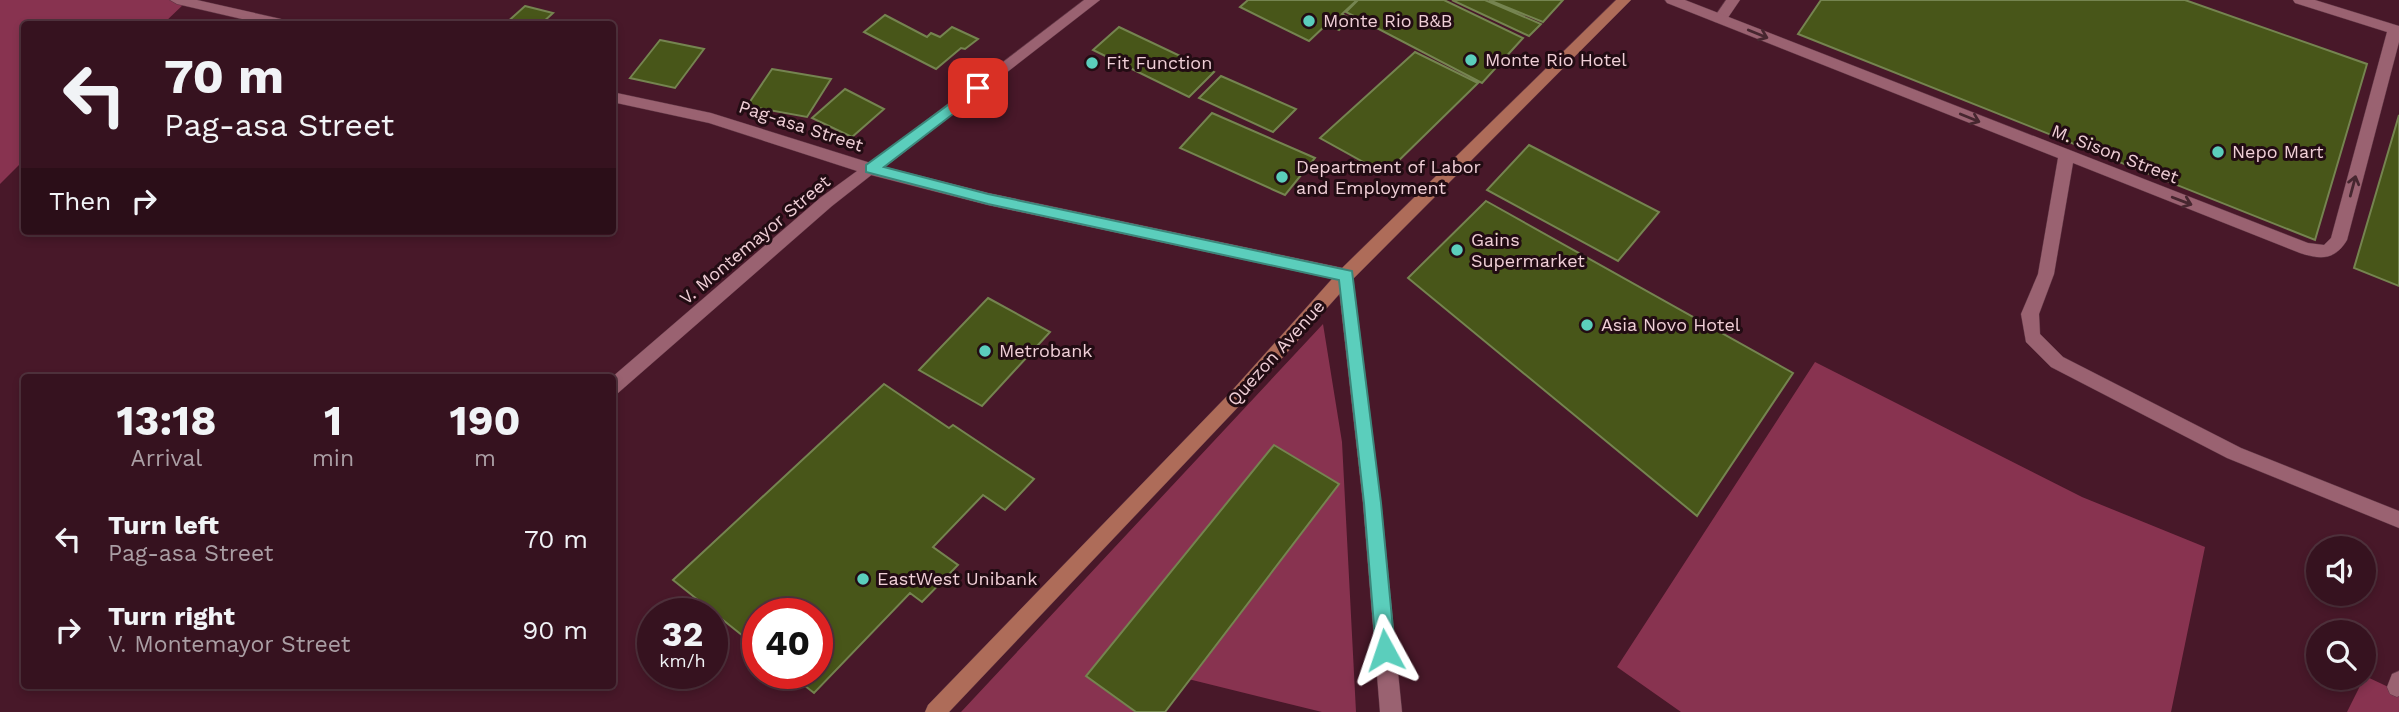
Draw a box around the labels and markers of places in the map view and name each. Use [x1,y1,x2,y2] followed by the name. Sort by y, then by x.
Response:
[1323,10,1452,31] place label: Monte Rio B&B
[1301,13,1317,29] marker: Monte Rio B&B
[1485,49,1627,70] place label: Monte Rio Hotel
[1106,52,1212,73] place label: Fit Function
[1463,52,1479,68] marker: Monte Rio Hotel
[1084,55,1100,71] marker: Fit Function
[948,58,1008,118] pin
[2232,141,2324,162] place label: Nepo Mart
[2210,144,2226,160] marker: Nepo Mart
[1296,156,1481,198] place label: Department of Labor and Employment
[1274,169,1290,185] marker: Department of Labor and Employment
[1471,229,1585,271] place label: Gains Supermarket
[1449,242,1465,258] marker: Gains Supermarket
[1601,314,1741,335] place label: Asia Novo Hotel
[1579,317,1595,333] marker: Asia Novo Hotel
[999,340,1093,361] place label: Metrobank
[977,343,993,359] marker: Metrobank
[877,568,1037,589] place label: EastWest Unibank
[855,571,871,587] marker: EastWest Unibank

